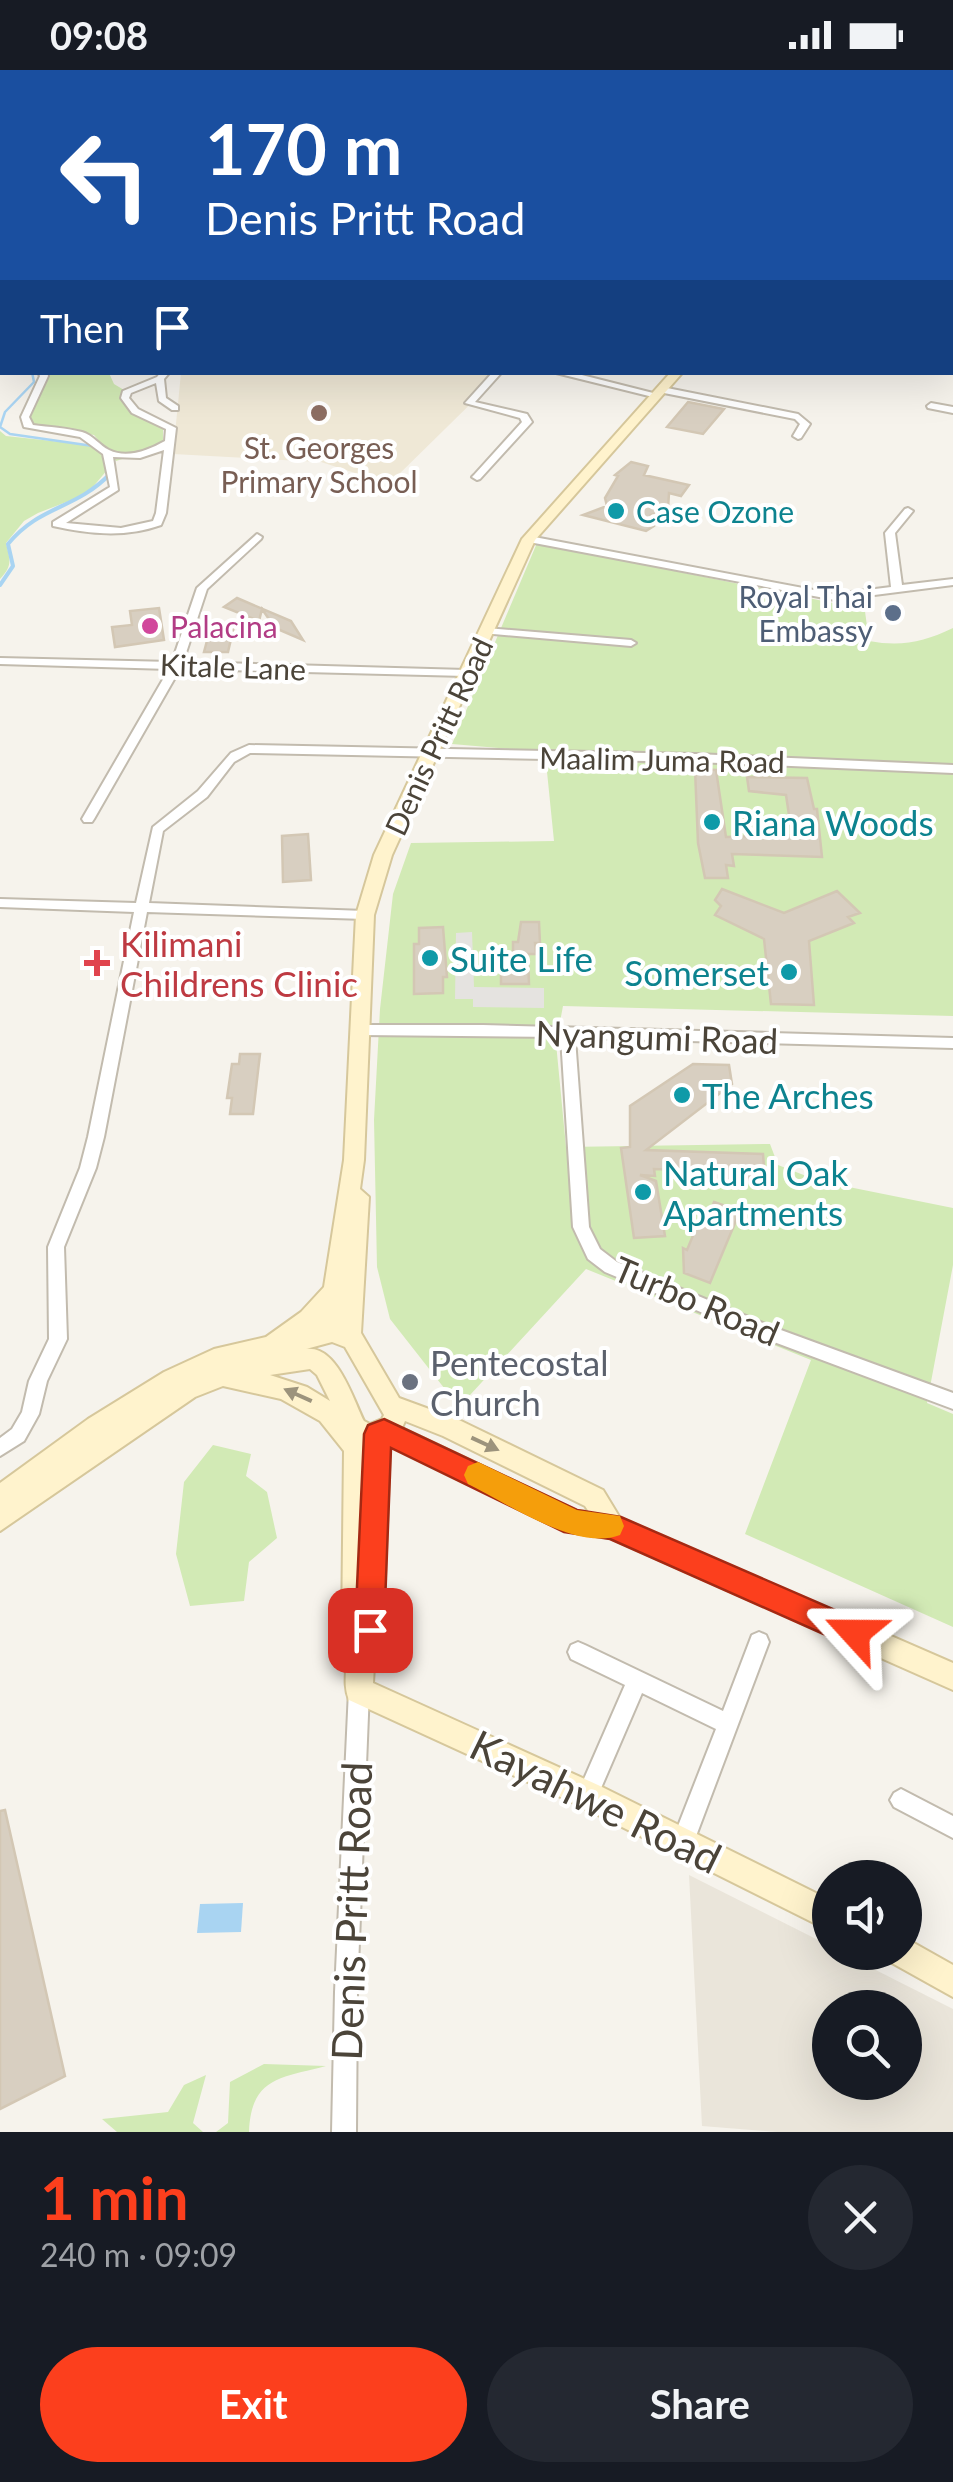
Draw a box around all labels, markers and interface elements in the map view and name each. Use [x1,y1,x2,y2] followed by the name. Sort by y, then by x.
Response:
[50,12,148,58] text: 09:08
[205,106,402,190] text: 170 m
[40,110,170,240] icon: left
[205,191,525,245] text: Denis Pritt Road
[145,300,200,355] icon: arrive
[40,305,125,351] text: Then
[308,402,330,424] marker: St. Georges Primary School
[220,429,418,499] place label: St. Georges Primary School
[636,493,794,529] place label: Case Ozone
[605,500,627,522] marker: Case Ozone
[738,578,874,648] place label: Royal Thai Embassy
[882,602,904,624] marker: Royal Thai Embassy
[170,608,278,644] place label: Palacina
[139,615,161,637] marker: Palacina
[377,632,499,840] street label: Denis Pritt Road
[159,645,307,687] street label: Kitale Lane
[539,739,785,779] street label: Maalim Juma Road
[732,801,934,843] place label: Riana Woods
[701,811,723,833] marker: Riana Woods
[120,922,358,1004] place label: Kilimani Childrens Clinic
[450,937,593,979] place label: Suite Life
[419,947,441,969] marker: Suite Life
[84,950,110,976] marker: Kilimani Childrens Clinic
[624,951,769,993] place label: Somerset
[778,961,800,983] marker: Somerset
[535,1011,779,1061] street label: Nyangumi Road
[702,1074,874,1116] place label: The Arches
[671,1084,693,1106] marker: The Arches
[663,1151,848,1233] place label: Natural Oak Apartments
[632,1181,654,1203] marker: Natural Oak Apartments
[608,1246,786,1354] street label: Turbo Road
[430,1341,608,1423] place label: Pentecostal Church
[399,1371,421,1393] marker: Pentecostal Church
[283,1387,313,1403] one-way arrow
[471,1436,500,1453] one-way arrow
[803,1581,907,1685] position arrow
[328,1588,413,1673] pin
[343,1603,398,1658] icon: arrive
[463,1719,729,1883] street label: Kayahwe Road
[321,1761,381,2061] street label: Denis Pritt Road
[812,1860,922,2100] map controls
[812,1860,922,1970] button: sound
[812,1990,922,2100] button: search
[40,2161,189,2233] text: 1 min
[808,2165,913,2270] button: close
[40,2235,237,2274] text: 240 m · 09:09
[40,2347,467,2462] button: Exit
[487,2347,913,2462] button: Share

